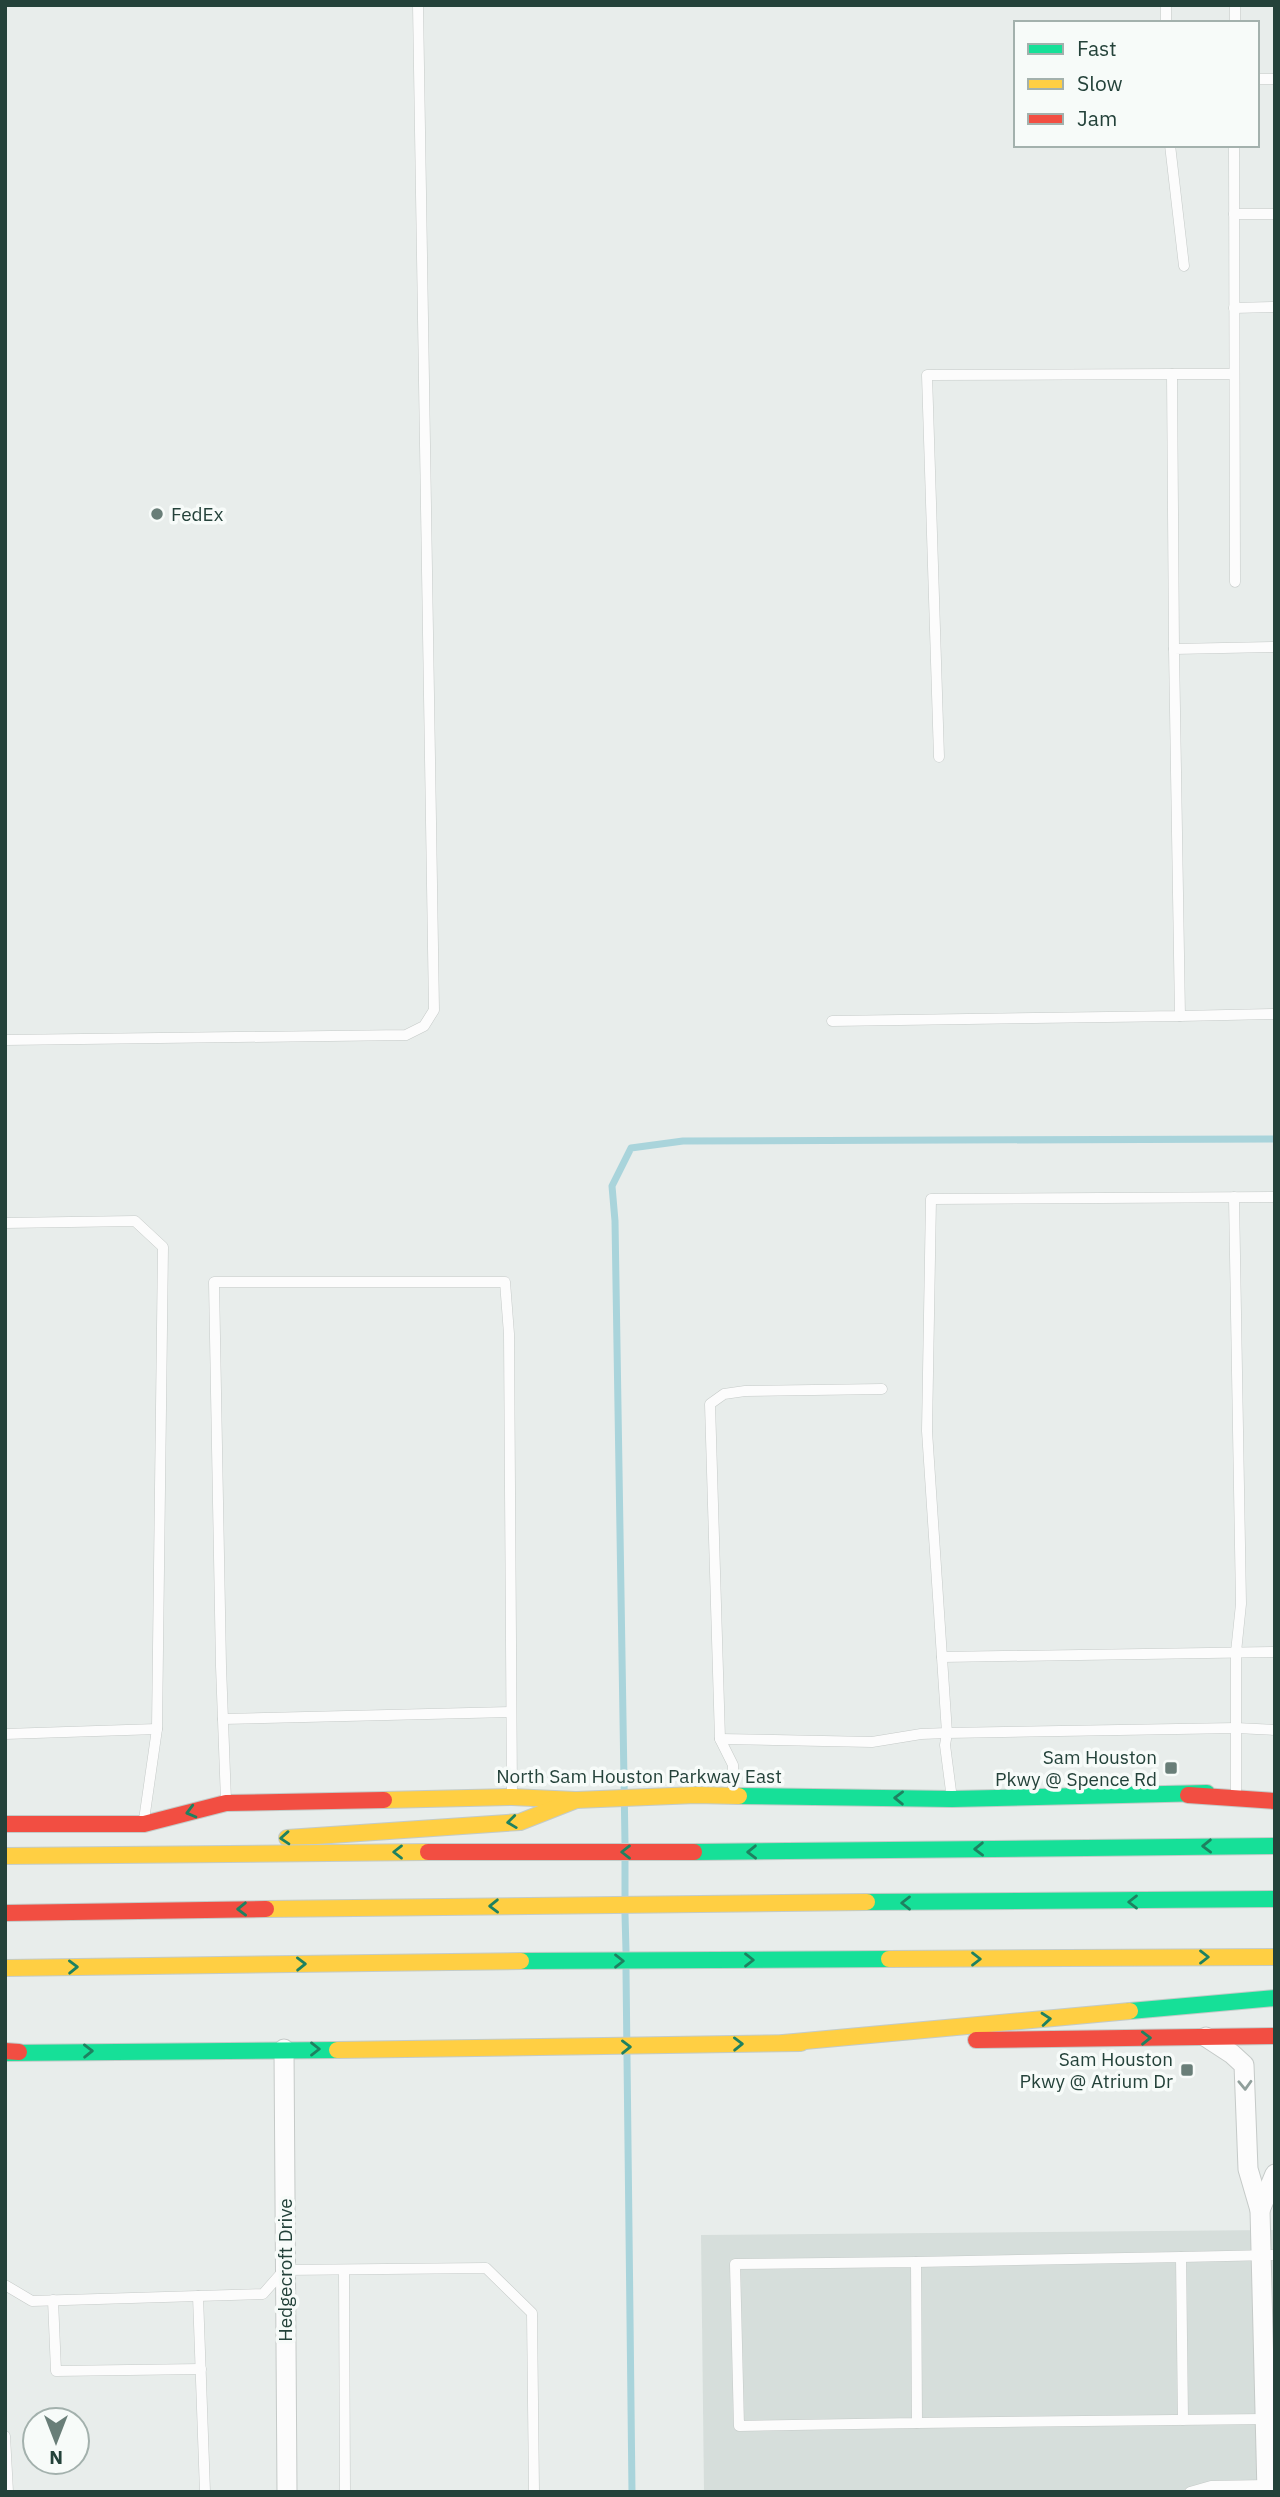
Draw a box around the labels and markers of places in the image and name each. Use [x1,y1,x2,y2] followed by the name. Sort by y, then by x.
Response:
[171,502,224,526] place label: FedEx
[149,506,165,522] marker: FedEx
[995,1745,1157,1791] place label: Sam Houston Pkwy @ Spence Rd
[1163,1760,1179,1776] marker: Sam Houston Pkwy @ Spence Rd
[1019,2047,1173,2093] place label: Sam Houston Pkwy @ Atrium Dr
[1179,2062,1195,2078] marker: Sam Houston Pkwy @ Atrium Dr

